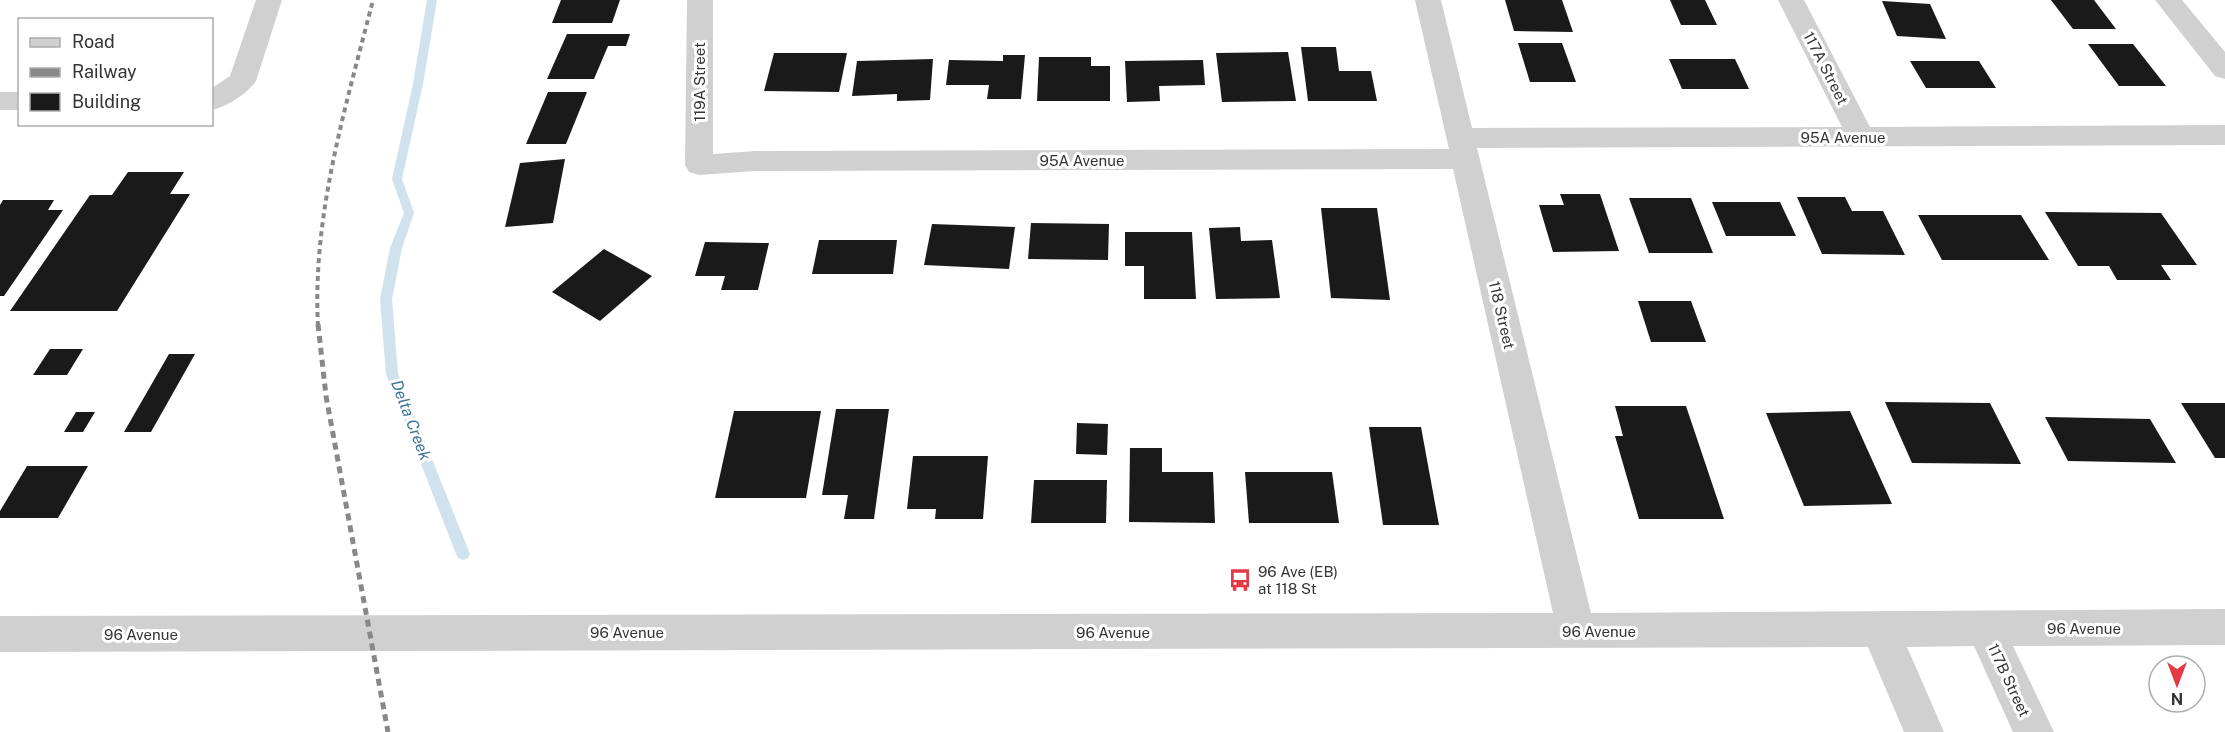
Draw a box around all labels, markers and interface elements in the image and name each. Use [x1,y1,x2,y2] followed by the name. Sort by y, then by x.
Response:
[18,18,213,126] legend
[1800,29,1852,107] street label: 117A Street
[72,31,115,52] text: Road
[691,42,708,122] street label: 119A Street
[72,61,137,82] text: Railway
[72,91,141,112] text: Building
[1801,129,1885,146] street label: 95A Avenue
[1040,152,1124,169] street label: 95A Avenue
[1486,279,1518,351] street label: 118 Street
[387,377,435,463] water label: Delta Creek
[1258,563,1338,597] place label: 96 Ave (EB) at 118 St
[1227,567,1253,593] bus stop icon: 96 Ave (EB) at 118 St
[2047,620,2121,637] street label: 96 Avenue
[1562,623,1636,640] street label: 96 Avenue
[590,624,664,641] street label: 96 Avenue
[1076,624,1150,641] street label: 96 Avenue
[104,626,178,643] street label: 96 Avenue
[1985,641,2033,719] street label: 117B Street
[2147,654,2207,714] north arrow
[2171,689,2183,708] text: N

